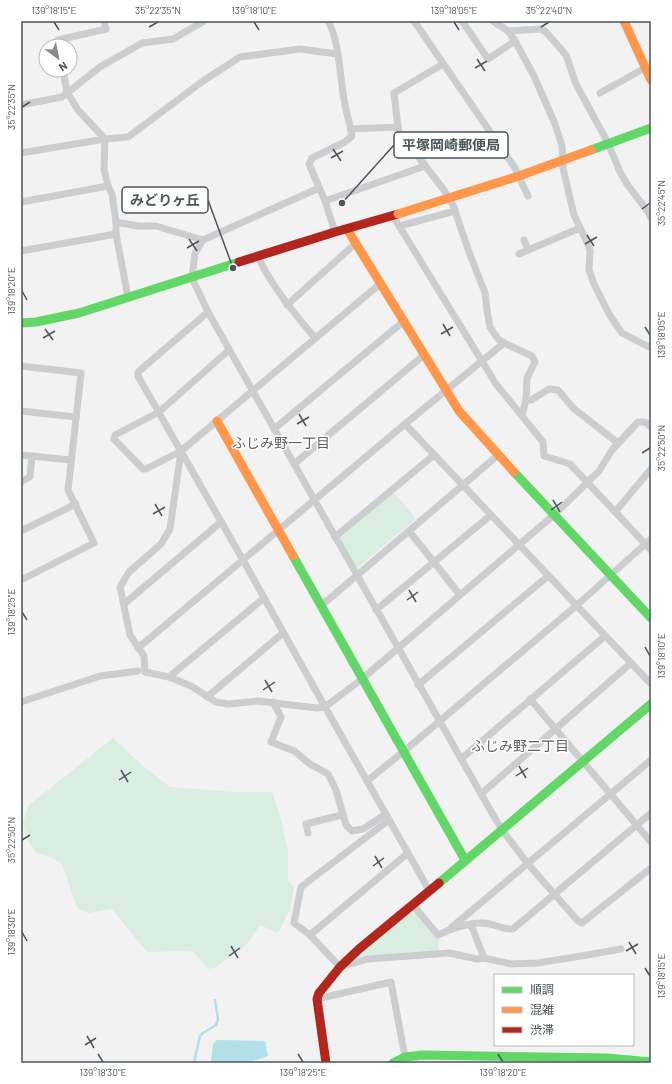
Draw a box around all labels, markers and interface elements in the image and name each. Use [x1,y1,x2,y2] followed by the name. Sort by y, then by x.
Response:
[31,4,77,16] text: 139°18'15"E
[135,4,181,16] text: 35°22'35"N
[231,4,277,16] text: 139°18'10"E
[430,4,478,16] text: 139°18'05"E
[526,4,572,16] text: 35°22'40"N
[38,38,78,78] north arrow
[57,59,70,74] text: N
[5,84,17,130] text: 35°22'35"N
[394,132,508,158] callout: 平塚岡崎郵便局
[402,136,500,153] text: 平塚岡崎郵便局
[655,180,667,226] text: 35°22'45"N
[122,187,208,213] callout: みどりヶ丘
[130,191,200,208] text: みどりヶ丘
[5,267,17,315] text: 139°18'20"E
[655,311,667,359] text: 139°18'05"E
[655,425,667,471] text: 35°22'50"N
[232,434,330,451] district label: ふじみ野一丁目
[5,589,17,635] text: 139°18'25"E
[655,633,667,679] text: 139°18'10"E
[471,737,569,754] district label: ふじみ野二丁目
[5,817,17,863] text: 35°22'50"N
[5,908,17,956] text: 139°18'30"E
[655,953,667,999] text: 139°18'15"E
[494,974,634,1046] legend
[530,982,554,996] text: 順調
[530,1002,554,1016] text: 混雑
[530,1022,554,1036] text: 渋滞
[79,1066,127,1078] text: 139°18'30"E
[280,1066,326,1078] text: 139°18'25"E
[479,1066,527,1078] text: 139°18'20"E

